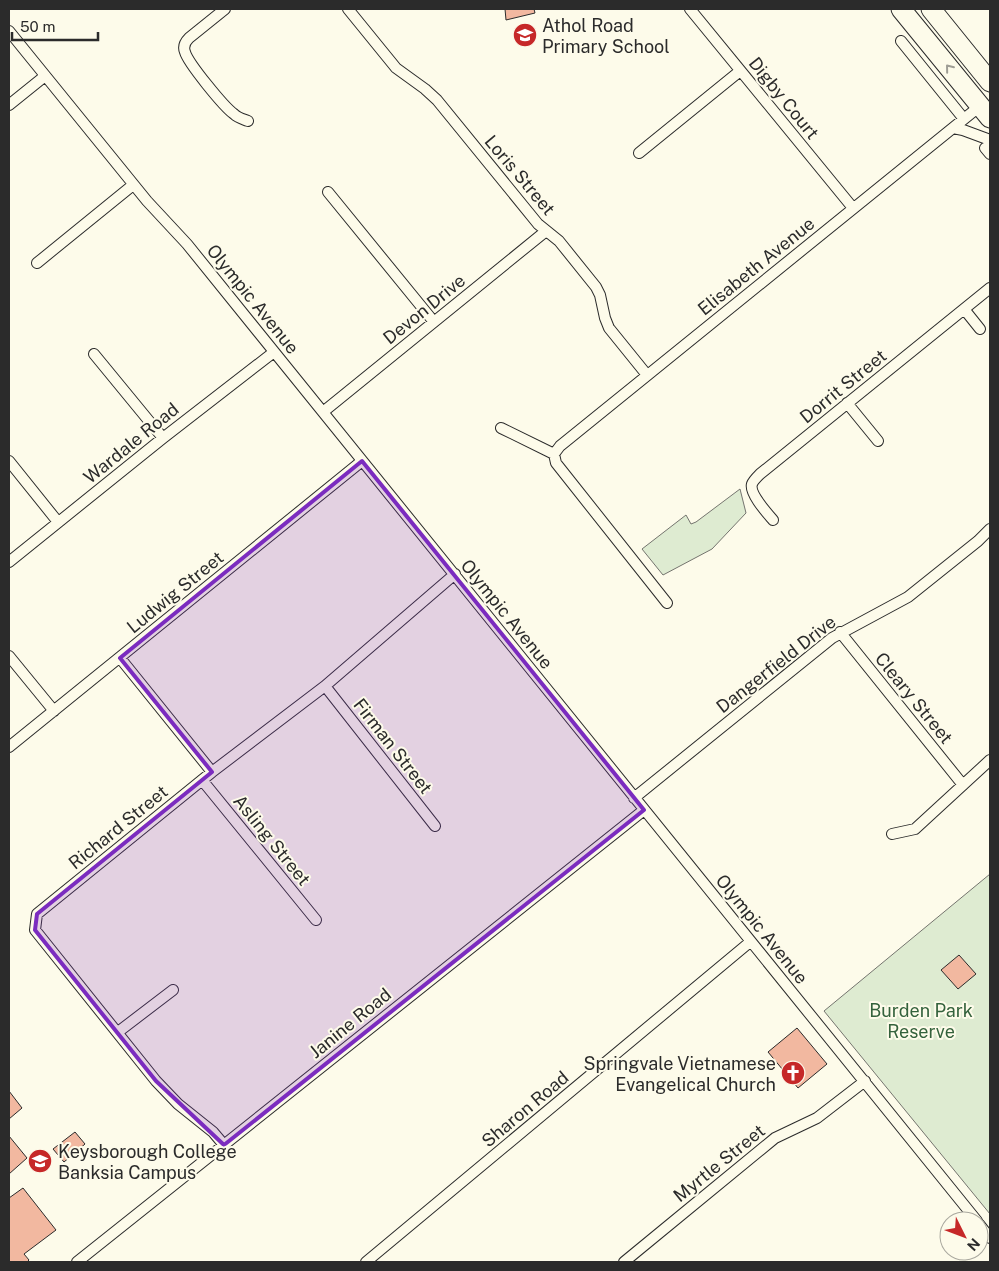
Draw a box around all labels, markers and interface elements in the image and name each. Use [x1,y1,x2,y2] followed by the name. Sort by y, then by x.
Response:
[12,10,99,42] scale bar
[542,15,670,57] place label: Athol Road Primary School
[20,18,55,35] text: 50 m
[512,22,538,48] school or university icon: Athol Road Primary School
[745,53,823,143] street label: Digby Court
[947,65,955,74] one-way arrow
[481,131,559,219] street label: Loris Street
[693,213,819,319] street label: Elisabeth Avenue
[203,240,303,358] street label: Olympic Avenue
[379,270,469,348] street label: Devon Drive
[796,345,890,427] street label: Dorrit Street
[79,398,183,488] street label: Wardale Road
[122,547,228,637] street label: Ludwig Street
[457,555,557,673] street label: Olympic Avenue
[712,611,840,717] street label: Dangerfield Drive
[871,648,957,748] street label: Cleary Street
[349,694,437,798] street label: Firman Street
[64,781,172,873] street label: Richard Street
[229,791,315,889] street label: Asling Street
[712,870,812,988] street label: Olympic Avenue
[305,984,395,1062] street label: Janine Road
[869,1000,973,1042] park label: Burden Park Reserve
[583,1053,776,1095] place label: Springvale Vietnamese Evangelical Church
[780,1060,806,1086] church icon: Springvale Vietnamese Evangelical Church
[477,1067,573,1151] street label: Sharon Road
[669,1120,769,1206] street label: Myrtle Street
[58,1141,237,1183] place label: Keysborough College Banksia Campus
[27,1148,53,1174] school or university icon: Keysborough College Banksia Campus
[939,1211,989,1261] north arrow
[964,1235,983,1254] text: N

